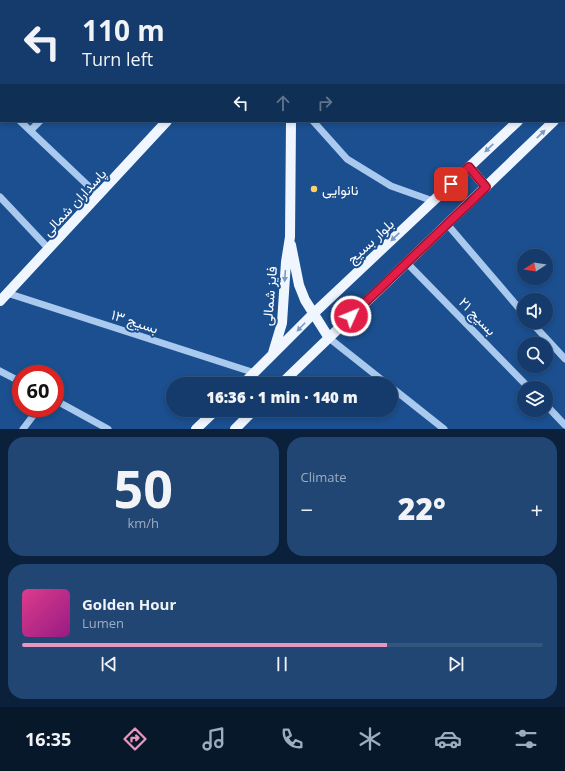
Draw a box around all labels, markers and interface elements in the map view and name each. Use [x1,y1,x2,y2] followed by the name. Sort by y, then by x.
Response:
[82,11,165,49] text: 110 m
[16,16,68,68] icon: left
[82,47,153,71] text: Turn left
[230,92,252,114] icon: left
[272,92,294,114] icon: ahead
[314,92,336,114] icon: right
[536,129,546,139] one-way arrow
[484,143,494,153] one-way arrow
[38,164,111,241] street label: پاسداران شمالی
[434,167,468,201] pin
[440,173,462,195] icon: arrive
[322,180,358,199] place label: نانوایی
[309,184,319,194] marker: نانوایی
[342,214,399,269] street label: بلوار بسیج
[390,232,400,242] one-way arrow
[517,249,553,285] north arrow
[517,249,553,417] map controls
[257,265,281,327] street label: فایز شمالی
[282,270,289,282] one-way arrow
[454,293,501,341] street label: بسیج ۲۱
[517,293,553,329] button: sound
[330,295,372,337] position arrow
[108,304,161,339] street label: بسیج ۱۳
[296,322,306,332] one-way arrow
[517,337,553,373] button: search
[12,365,64,417] speed limit sign: 60
[517,381,553,417] button: layers
[206,387,358,407] text: 16:36 · 1 min · 140 m
[114,452,173,523] text: 50
[301,468,346,486] text: Climate
[398,488,446,529] text: 22°
[301,494,313,524] text: −
[530,494,543,524] text: +
[127,514,159,532] text: km/h
[82,594,176,614] text: Golden Hour
[82,614,124,632] text: Lumen
[98,653,120,675] icon: previous
[271,653,293,675] icon: pause
[445,653,467,675] icon: next
[121,725,149,753] icon: directions
[200,725,228,753] icon: music
[278,725,306,753] icon: phone
[356,725,384,753] icon: climate
[434,725,462,753] icon: car
[512,725,540,753] icon: filters
[25,727,71,751] text: 16:35

